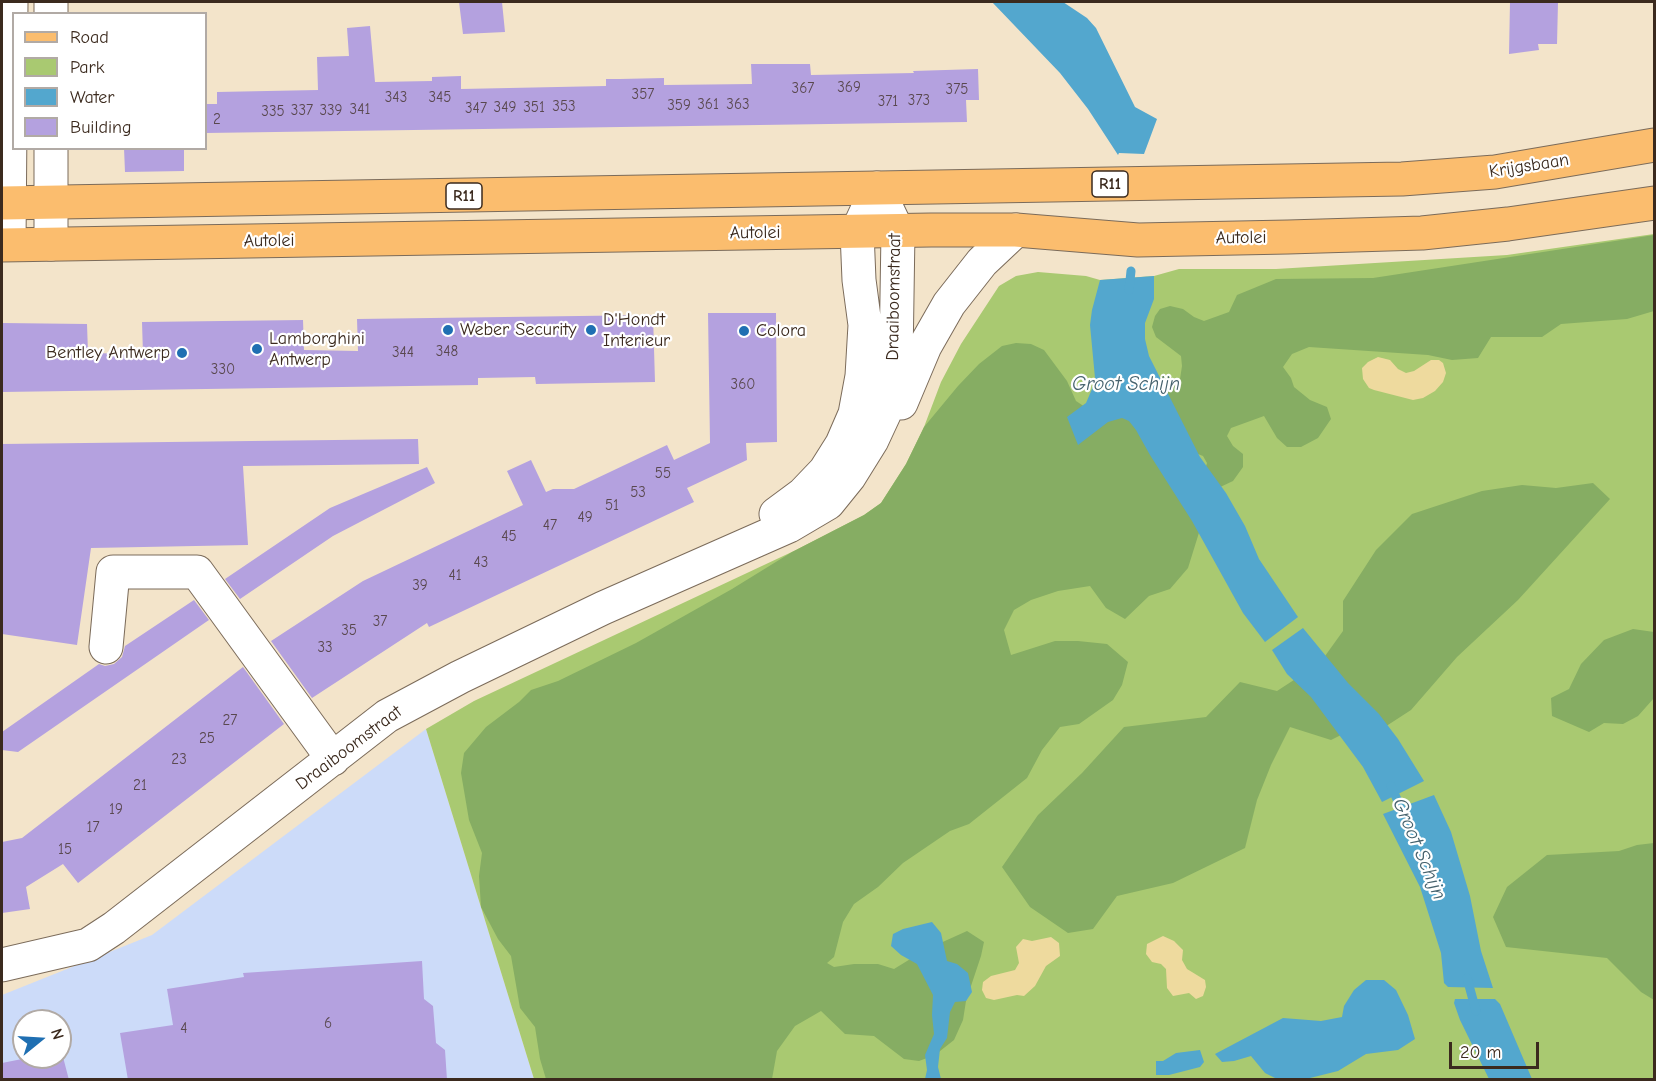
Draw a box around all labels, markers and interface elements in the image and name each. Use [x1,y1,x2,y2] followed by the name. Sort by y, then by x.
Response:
[12,12,207,150] legend
[70,27,109,48] text: Road
[70,57,104,78] text: Park
[837,79,861,97] house number: 369
[792,80,814,98] house number: 367
[946,81,968,99] house number: 375
[632,86,654,104] house number: 357
[70,87,114,108] text: Water
[385,89,407,107] house number: 343
[429,89,451,107] house number: 345
[908,92,930,110] house number: 373
[878,93,898,111] house number: 371
[697,96,719,114] house number: 361
[726,96,750,114] house number: 363
[667,97,691,115] house number: 359
[552,98,576,116] house number: 353
[494,99,516,117] house number: 349
[523,99,545,117] house number: 351
[465,100,487,118] house number: 347
[350,101,370,119] house number: 341
[291,102,313,120] house number: 337
[319,102,343,120] house number: 339
[261,103,285,121] house number: 335
[213,111,221,129] house number: 2
[70,117,132,138] text: Building
[1487,149,1571,183] street label: Krijgsbaan
[1092,171,1128,197] road number: R11
[446,183,482,209] road number: R11
[729,222,781,244] street label: Autolei
[1215,227,1267,249] street label: Autolei
[243,230,295,252] street label: Autolei
[882,233,906,361] street label: Draaiboomstraat
[603,309,670,352] place label: D'Hondt Interieur
[460,319,576,341] place label: Weber Security
[756,320,806,342] place label: Colora
[441,323,455,337] marker: Weber Security
[584,323,598,337] marker: D'Hondt Interieur
[737,324,751,338] marker: Colora
[269,328,365,370] place label: Lamborghini Antwerp
[46,342,170,364] place label: Bentley Antwerp
[250,342,264,356] marker: Lamborghini Antwerp
[436,343,458,361] house number: 348
[392,344,414,362] house number: 344
[175,346,189,360] marker: Bentley Antwerp
[211,361,235,379] house number: 330
[1072,372,1180,396] water label: Groot Schijn
[731,376,755,394] house number: 360
[655,465,671,483] house number: 55
[630,484,646,502] house number: 53
[605,497,619,515] house number: 51
[577,509,593,527] house number: 49
[543,517,557,535] house number: 47
[501,528,517,546] house number: 45
[474,554,488,572] house number: 43
[448,567,462,585] house number: 41
[412,577,428,595] house number: 39
[373,613,387,631] house number: 37
[341,622,357,640] house number: 35
[317,639,333,657] house number: 33
[292,701,406,795] street label: Draaiboomstraat
[223,712,237,730] house number: 27
[199,730,215,748] house number: 25
[171,751,187,769] house number: 23
[133,777,147,795] house number: 21
[1387,795,1451,903] water label: Groot Schijn
[109,801,123,819] house number: 19
[86,819,100,837] house number: 17
[58,841,72,859] house number: 15
[12,1009,72,1069] north arrow
[324,1015,332,1033] house number: 6
[180,1020,188,1038] house number: 4
[47,1026,67,1042] text: N
[1452,1030,1542,1068] scale bar
[1460,1042,1501,1063] text: 20 m

